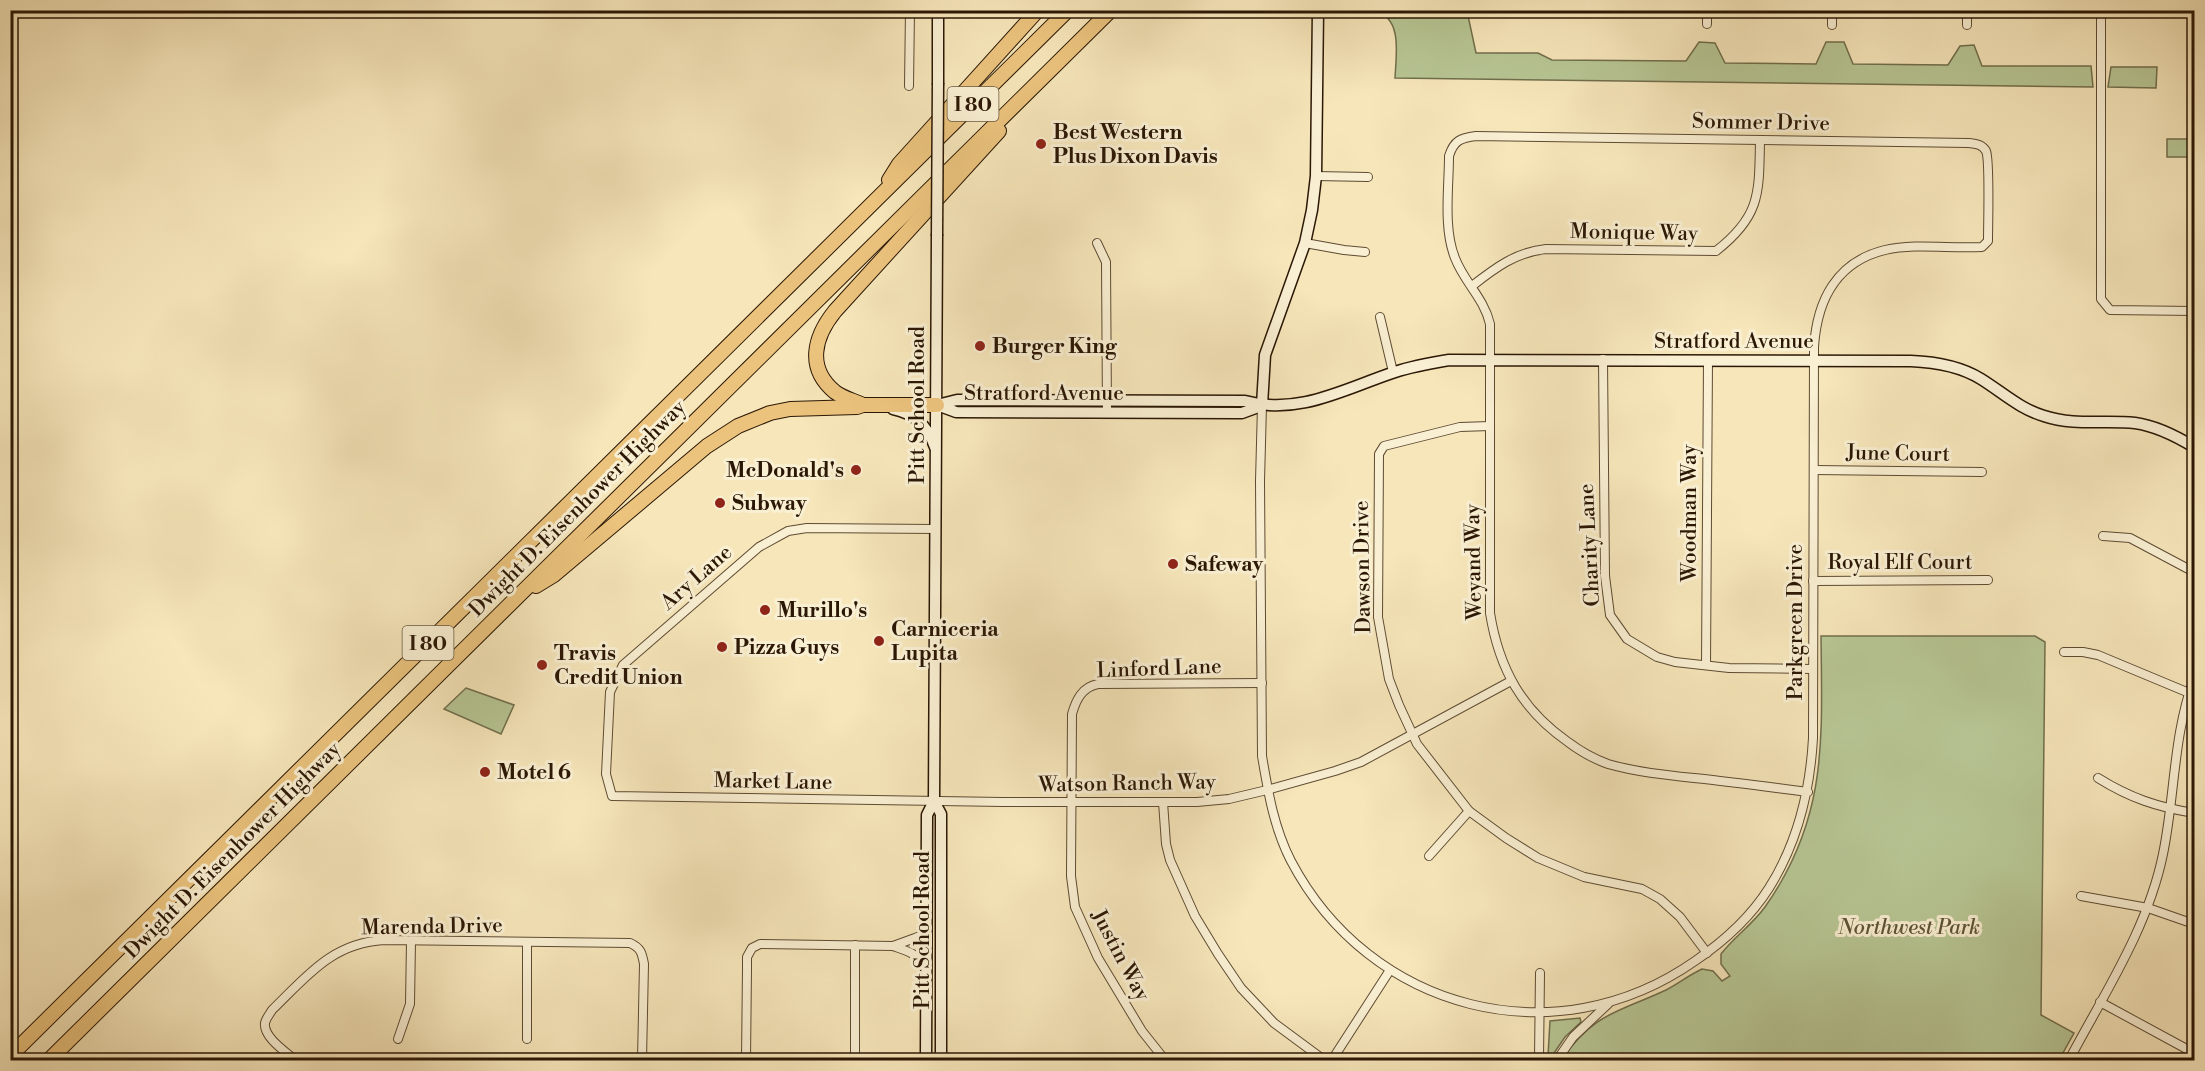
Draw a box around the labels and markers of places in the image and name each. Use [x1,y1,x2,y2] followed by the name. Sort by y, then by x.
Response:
[1053,120,1218,170] place label: Best Western Plus Dixon Davis
[1034,137,1048,151] marker: Best Western Plus Dixon Davis
[992,334,1118,360] place label: Burger King
[973,339,987,353] marker: Burger King
[726,458,844,484] place label: McDonald's
[849,463,863,477] marker: McDonald's
[732,491,807,517] place label: Subway
[713,496,727,510] marker: Subway
[1185,552,1264,578] place label: Safeway
[1166,557,1180,571] marker: Safeway
[777,598,867,624] place label: Murillo's
[758,603,772,617] marker: Murillo's
[891,617,999,667] place label: Carniceria Lupita
[872,634,886,648] marker: Carniceria Lupita
[734,635,839,661] place label: Pizza Guys
[715,640,729,654] marker: Pizza Guys
[554,641,683,691] place label: Travis Credit Union
[535,658,549,672] marker: Travis Credit Union
[497,760,571,786] place label: Motel 6
[478,765,492,779] marker: Motel 6

